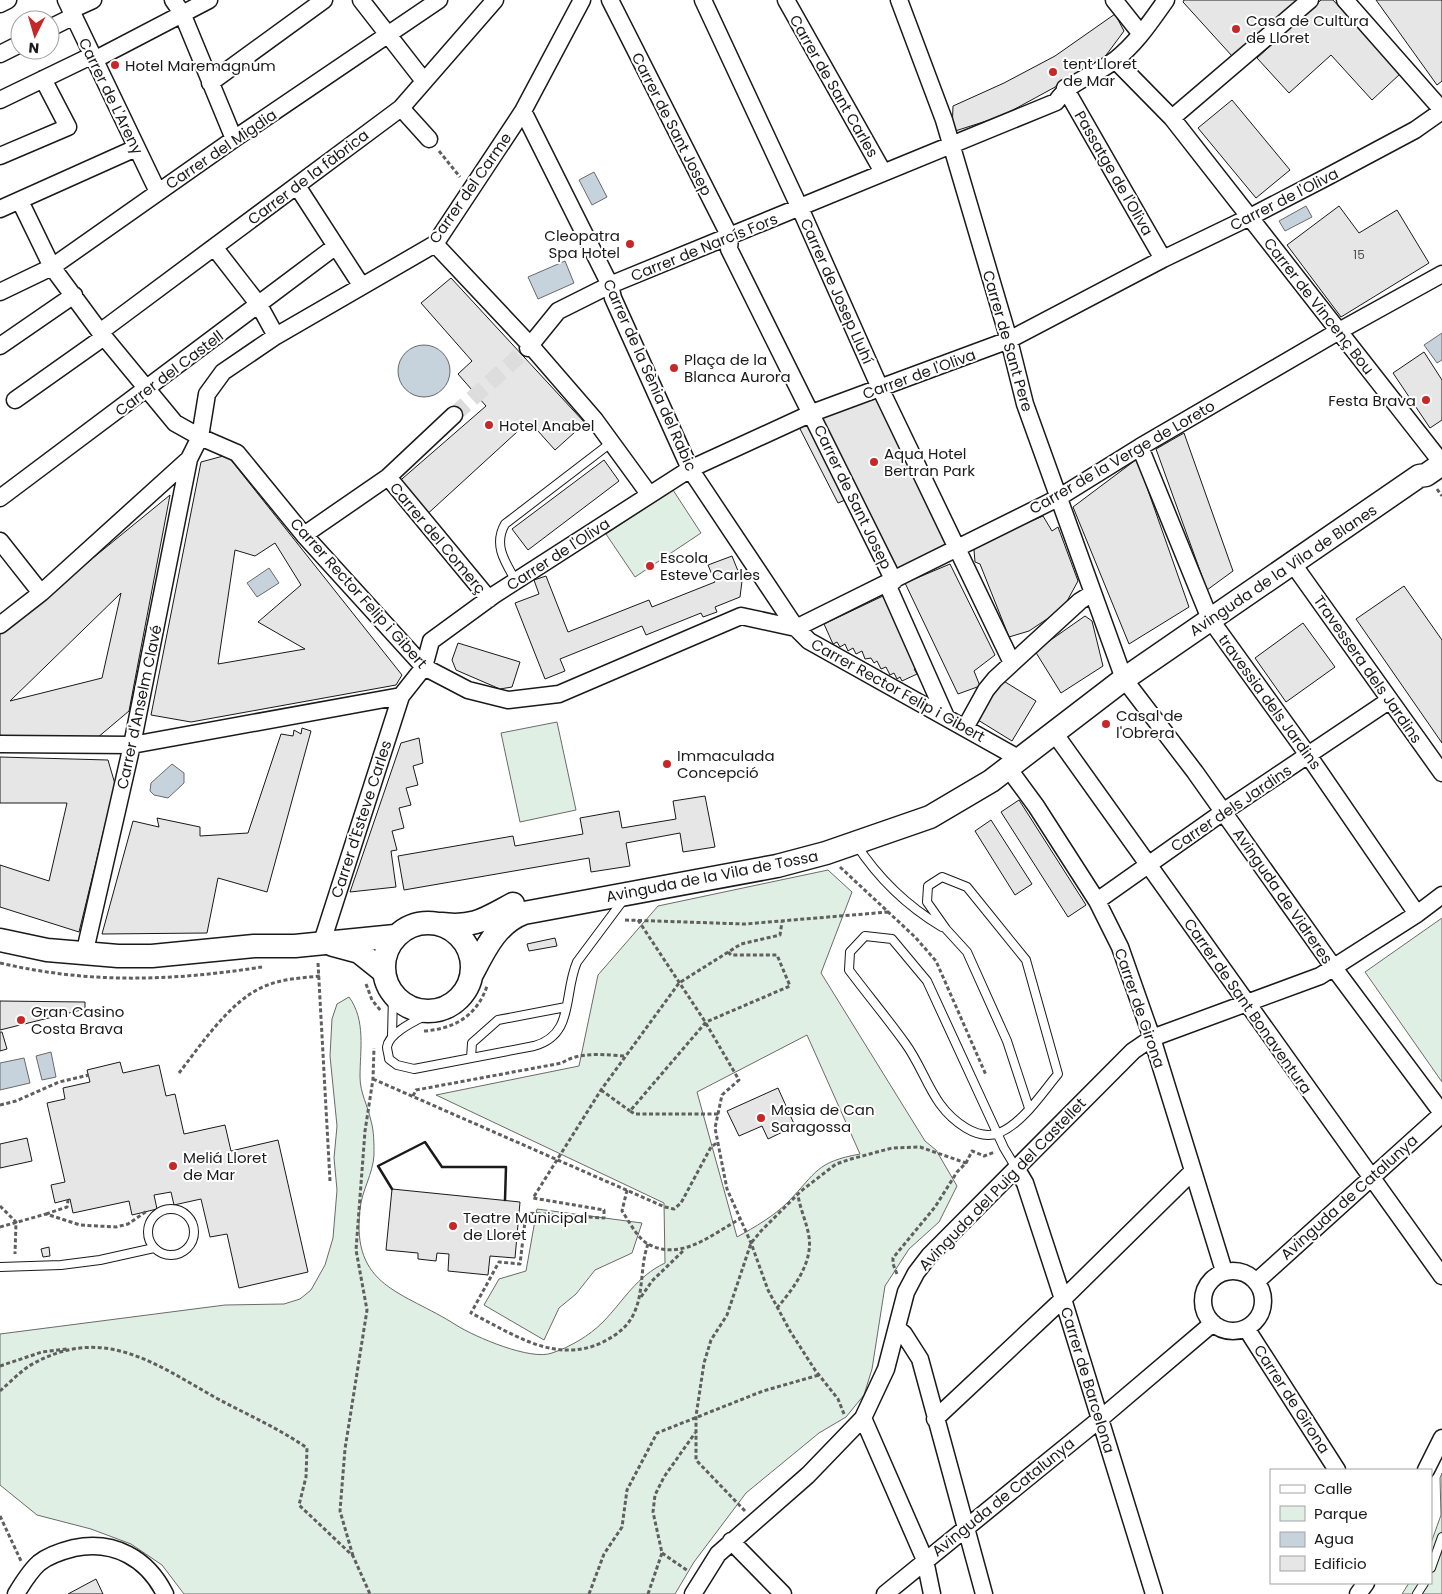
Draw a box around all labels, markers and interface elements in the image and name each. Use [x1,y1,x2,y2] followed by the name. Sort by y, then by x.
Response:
[10,10,60,60] north arrow
[1246,10,1369,48] place label: Casa de Cultura de Lloret
[785,11,884,161] street label: Carrer de Sant Carles
[1230,23,1242,35] marker: Casa de Cultura de Lloret
[74,34,149,158] street label: Carrer de L'Areny
[28,38,40,58] text: N
[627,49,717,199] street label: Carrer de Sant Josep
[1063,53,1137,91] place label: tent Lloret de Mar
[125,55,276,76] place label: Hotel Maremagnum
[109,59,121,71] marker: Hotel Maremagnum
[1047,66,1059,78] marker: tent Lloret de Mar
[161,104,281,194] street label: Carrer del Migdia
[1070,107,1158,239] street label: Passatge de l'Oliva
[243,124,373,230] street label: Carrer de la fàbrica
[424,128,516,248] street label: Carrer del Carme
[1226,163,1342,235] street label: Carrer de l'Oliva
[627,208,781,286] street label: Carrer de Narcís Fors
[795,215,879,367] street label: Carrer de Josep Lluhí
[544,225,620,263] place label: Cleopatra Spa Hotel
[1259,233,1379,379] street label: Carrer de Vincenç Bou
[624,238,636,250] marker: Cleopatra Spa Hotel
[1353,246,1365,263] house number: 15
[978,268,1038,414] street label: Carrer de Sant Pere
[598,276,702,474] street label: Carrer de la Sènia del Rabic
[111,325,227,421] street label: Carrer del Castell
[859,344,979,404] street label: Carrer de l'Oliva
[684,349,791,387] place label: Plaça de la Blanca Aurora
[668,362,680,374] marker: Plaça de la Blanca Aurora
[1328,390,1416,411] place label: Festa Brava
[1420,394,1432,406] marker: Festa Brava
[1025,395,1219,519] street label: Carrer de la Verge de Loreto
[499,415,594,436] place label: Hotel Anabel
[483,419,495,431] marker: Hotel Anabel
[809,421,897,573] street label: Carrer de Sant Josep
[884,443,975,481] place label: Aqua Hotel Bertran Park
[868,456,880,468] marker: Aqua Hotel Bertran Park
[385,478,491,598] street label: Carrer del Comerç
[1185,499,1381,641] street label: Avinguda de la Vila de Blanes
[286,513,432,673] street label: Carrer Rector Felip i Gibert
[502,513,614,595] street label: Carrer de l'Oliva
[660,547,760,585] place label: Escola Esteve Carles
[644,560,656,572] marker: Escola Esteve Carles
[1309,591,1427,747] street label: Travessera dels Jardins
[111,623,167,791] street label: Carrer d'Anselm Clavé
[1214,630,1326,774] street label: travessia dels Jardins
[807,633,989,747] street label: Carrer Rector Felip i Gibert
[1116,705,1183,743] place label: Casal de l'Obrera
[1100,718,1112,730] marker: Casal de l'Obrera
[326,737,396,900] street label: Carrer d'Esteve Carles
[677,745,775,783] place label: Immaculada Concepció
[661,758,673,770] marker: Immaculada Concepció
[1166,760,1296,856] street label: Carrer dels Jardins
[1228,824,1338,968] street label: Avinguda de Vidreres
[604,845,820,907] street label: Avinguda de la Vila de Tossa
[1179,914,1317,1098] street label: Carrer de Sant Bonaventura
[1110,945,1170,1071] street label: Carrer de Girona
[31,1001,124,1039] place label: Gran Casino Costa Brava
[15,1014,27,1026] marker: Gran Casino Costa Brava
[914,1093,1090,1275] street label: Avinguda del Puig del Castellet
[771,1099,875,1137] place label: Masia de Can Saragossa
[755,1112,767,1124] marker: Masia de Can Saragossa
[1276,1130,1422,1264] street label: Avinguda de Catalunya
[183,1147,267,1185] place label: Meliá Lloret de Mar
[167,1160,179,1172] marker: Meliá Lloret de Mar
[463,1207,588,1245] place label: Teatre Municipal de Lloret
[447,1220,459,1232] marker: Teatre Municipal de Lloret
[1056,1304,1120,1456] street label: Carrer de Barcelona
[1249,1341,1335,1457] street label: Carrer de Girona
[927,1433,1079,1561] street label: Avinguda de Catalunya
[1270,1469,1432,1584] legend
[1314,1478,1352,1499] text: Calle
[1314,1503,1367,1524] text: Parque
[1314,1528,1354,1549] text: Agua
[1314,1553,1367,1574] text: Edificio

